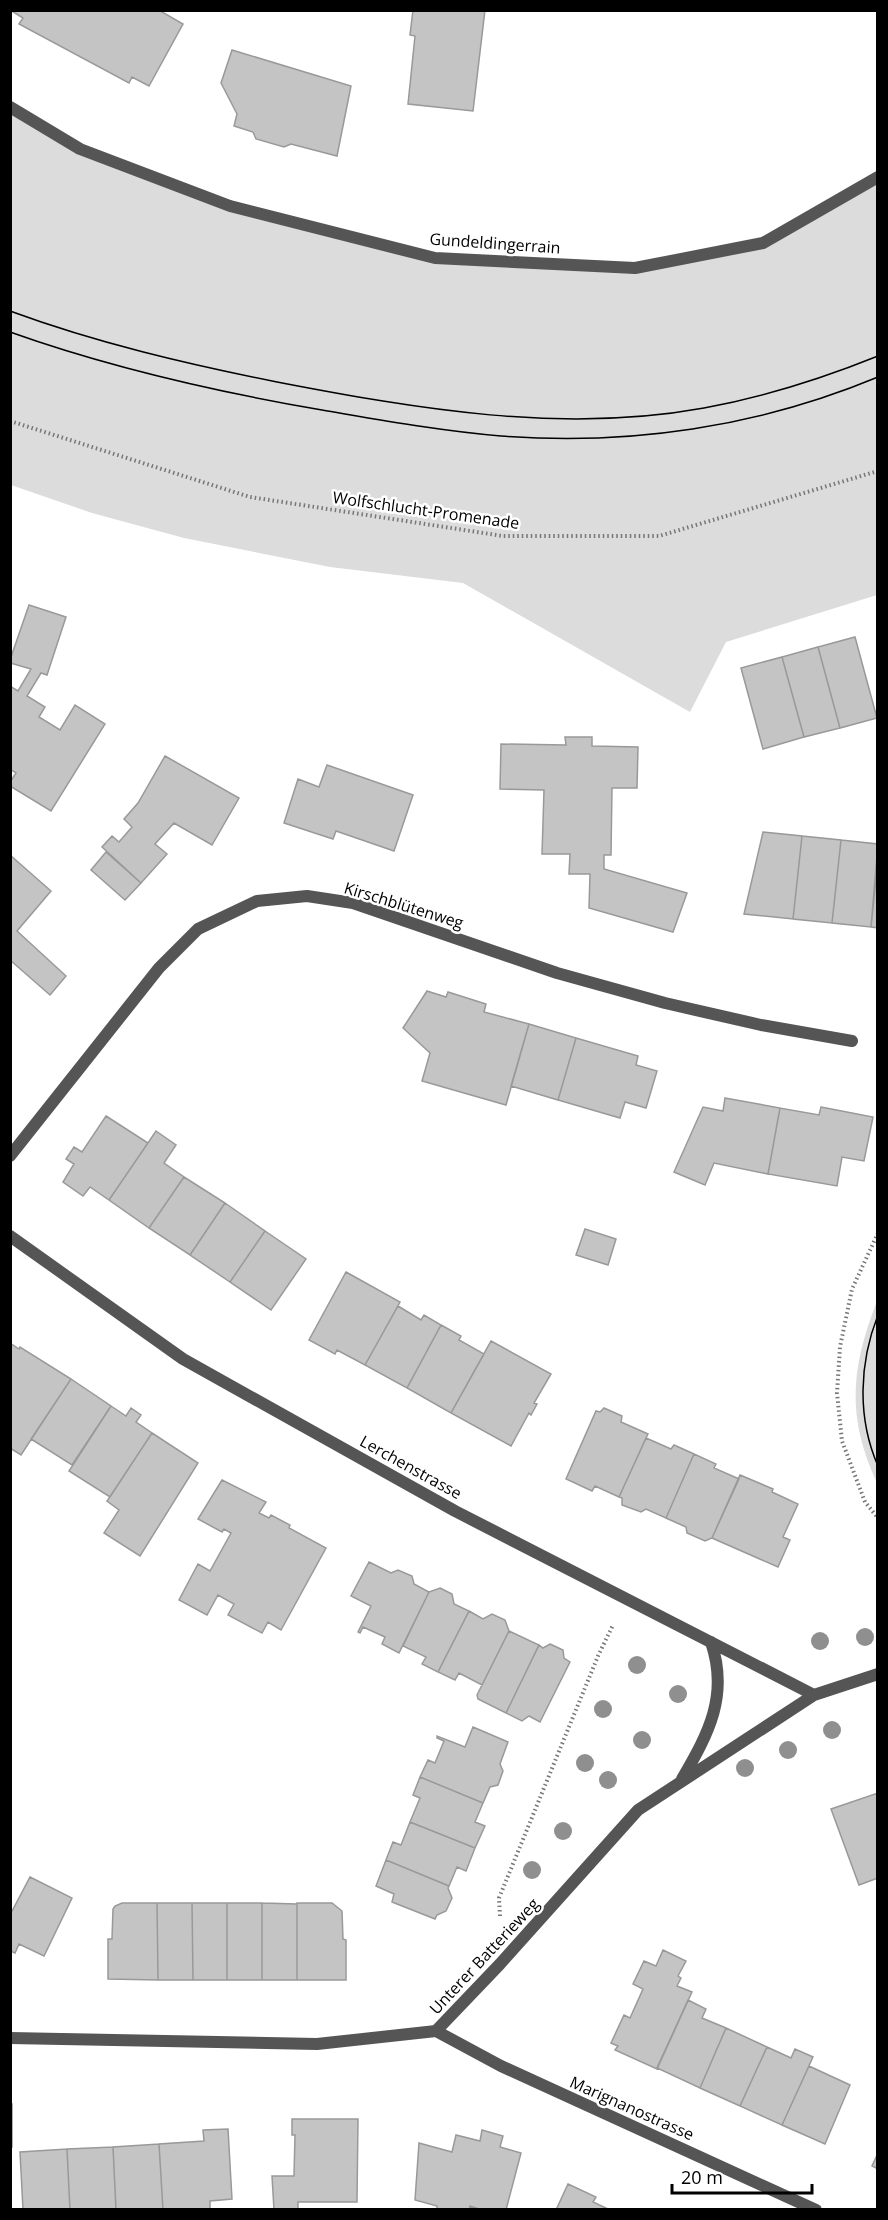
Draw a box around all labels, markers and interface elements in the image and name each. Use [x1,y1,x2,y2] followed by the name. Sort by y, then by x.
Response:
[429,227,561,259] street label: Gundeldingerrain
[331,486,521,534] street label: Wolfschlucht-Promenade
[342,876,467,934] street label: Kirschblütenweg
[356,1430,466,1504] street label: Lerchenstrasse
[424,1893,544,2019] street label: Unterer Batterieweg
[566,2071,698,2145] street label: Marignanostrasse
[672,2157,812,2195] scale bar
[681,2165,723,2189] text: 20 m

